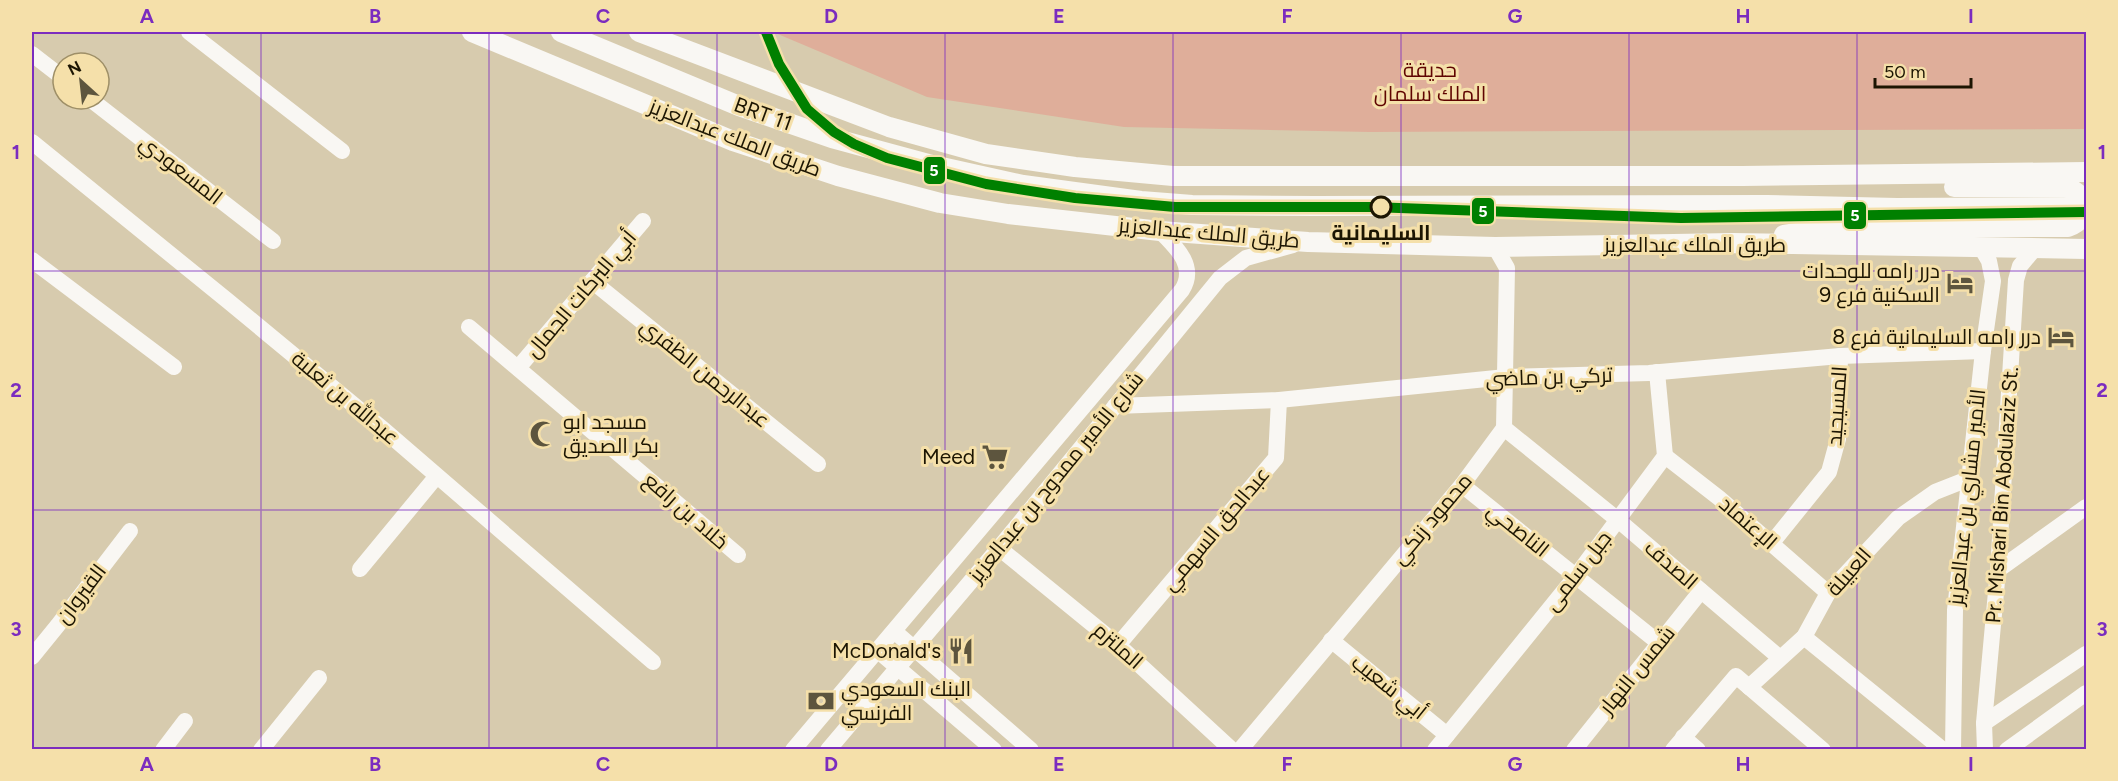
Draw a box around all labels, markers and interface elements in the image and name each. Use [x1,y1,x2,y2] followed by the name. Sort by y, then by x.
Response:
[140,4,155,28] text: A
[369,4,381,28] text: B
[596,4,610,28] text: C
[824,4,838,28] text: D
[1053,4,1065,28] text: E
[1281,4,1293,28] text: F
[1508,4,1523,28] text: G
[1736,4,1751,28] text: H
[1968,4,1974,28] text: I
[51,51,111,111] north arrow
[1875,51,1971,89] scale bar
[65,57,84,79] text: N
[1374,57,1486,107] park label: حديقة الملك سلمان
[1884,61,1926,83] text: 50 m
[731,92,796,136] street label: BRT 11
[644,93,825,183] street label: طريق الملك عبدالعزيز
[132,130,228,213] street label: المسعودي
[12,140,20,164] text: 1
[2098,140,2106,164] text: 1
[923,156,946,185] line badge: 5
[929,161,939,180] text: 5
[1370,196,1392,218] marker: السليمانية
[1471,197,1495,225] line badge: 5
[1843,201,1867,230] line badge: 5
[1478,202,1488,221] text: 5
[1850,206,1860,225] text: 5
[1116,212,1301,254] street label: طريق الملك عبدالعزيز
[1331,220,1431,245] place label: السليمانية
[520,225,644,365] street label: أبي البركات الجمال
[1603,232,1786,258] street label: طريق الملك عبدالعزيز
[1802,258,1940,309] place label: درر رامه للوحدات السكنية فرع 9
[1945,268,1975,298] hotel icon: درر رامه للوحدات السكنية فرع 9
[633,313,775,435] street label: عبدالرحمن الظفري
[2046,322,2076,352] hotel icon: درر رامه السليمانية فرع 8
[1832,324,2041,351] place label: درر رامه السليمانية فرع 8
[286,345,405,450] street label: عبدالله بن ثعلبة
[1485,362,1614,395] street label: تركي بن ماضي
[1821,365,1852,447] street label: المسيجيد
[962,366,1150,589] street label: شارع الأمير ممدوح بن عبدالعزيز
[1980,366,2023,624] street label: Pr. Mishari Bin Abdulaziz St.
[10,378,22,402] text: 2
[2096,378,2108,402] text: 2
[1943,387,1994,608] street label: الأمير مشاري بن عبدالعزيز
[563,409,659,459] place label: مسجد ابو بكر الصديق
[528,419,558,449] mosque icon: مسجد ابو بكر الصديق
[980,442,1010,472] supermarket icon: Meed
[922,444,975,469] place label: Meed
[1157,462,1278,598] street label: عبدالحق السهمي
[638,467,734,556] street label: خلاد بن رافع
[1386,468,1480,572] street label: محمود زنكي
[1714,491,1782,555] street label: الإعتماد
[1480,497,1554,565] street label: الناصحي
[1539,526,1617,616] street label: جبل سلمى
[1640,535,1703,594] street label: الصدف
[1821,542,1876,601] street label: العبيلة
[50,559,112,629] street label: القيروان
[10,617,22,641] text: 3
[1087,617,1148,675] street label: الملتزم
[2096,617,2108,641] text: 3
[1593,621,1680,720] street label: شمس النهار
[946,636,976,666] restaurant icon: McDonald's
[832,638,941,663] place label: McDonald's
[1344,649,1432,727] street label: أبي شعيب
[841,676,971,728] place label: البنك السعودي الفرنسي
[806,686,836,716] bank icon: البنك السعودي الفرنسي
[140,752,155,776] text: A
[369,752,381,776] text: B
[596,752,610,776] text: C
[824,752,838,776] text: D
[1053,752,1065,776] text: E
[1281,752,1293,776] text: F
[1508,752,1523,776] text: G
[1736,752,1751,776] text: H
[1968,752,1974,776] text: I

